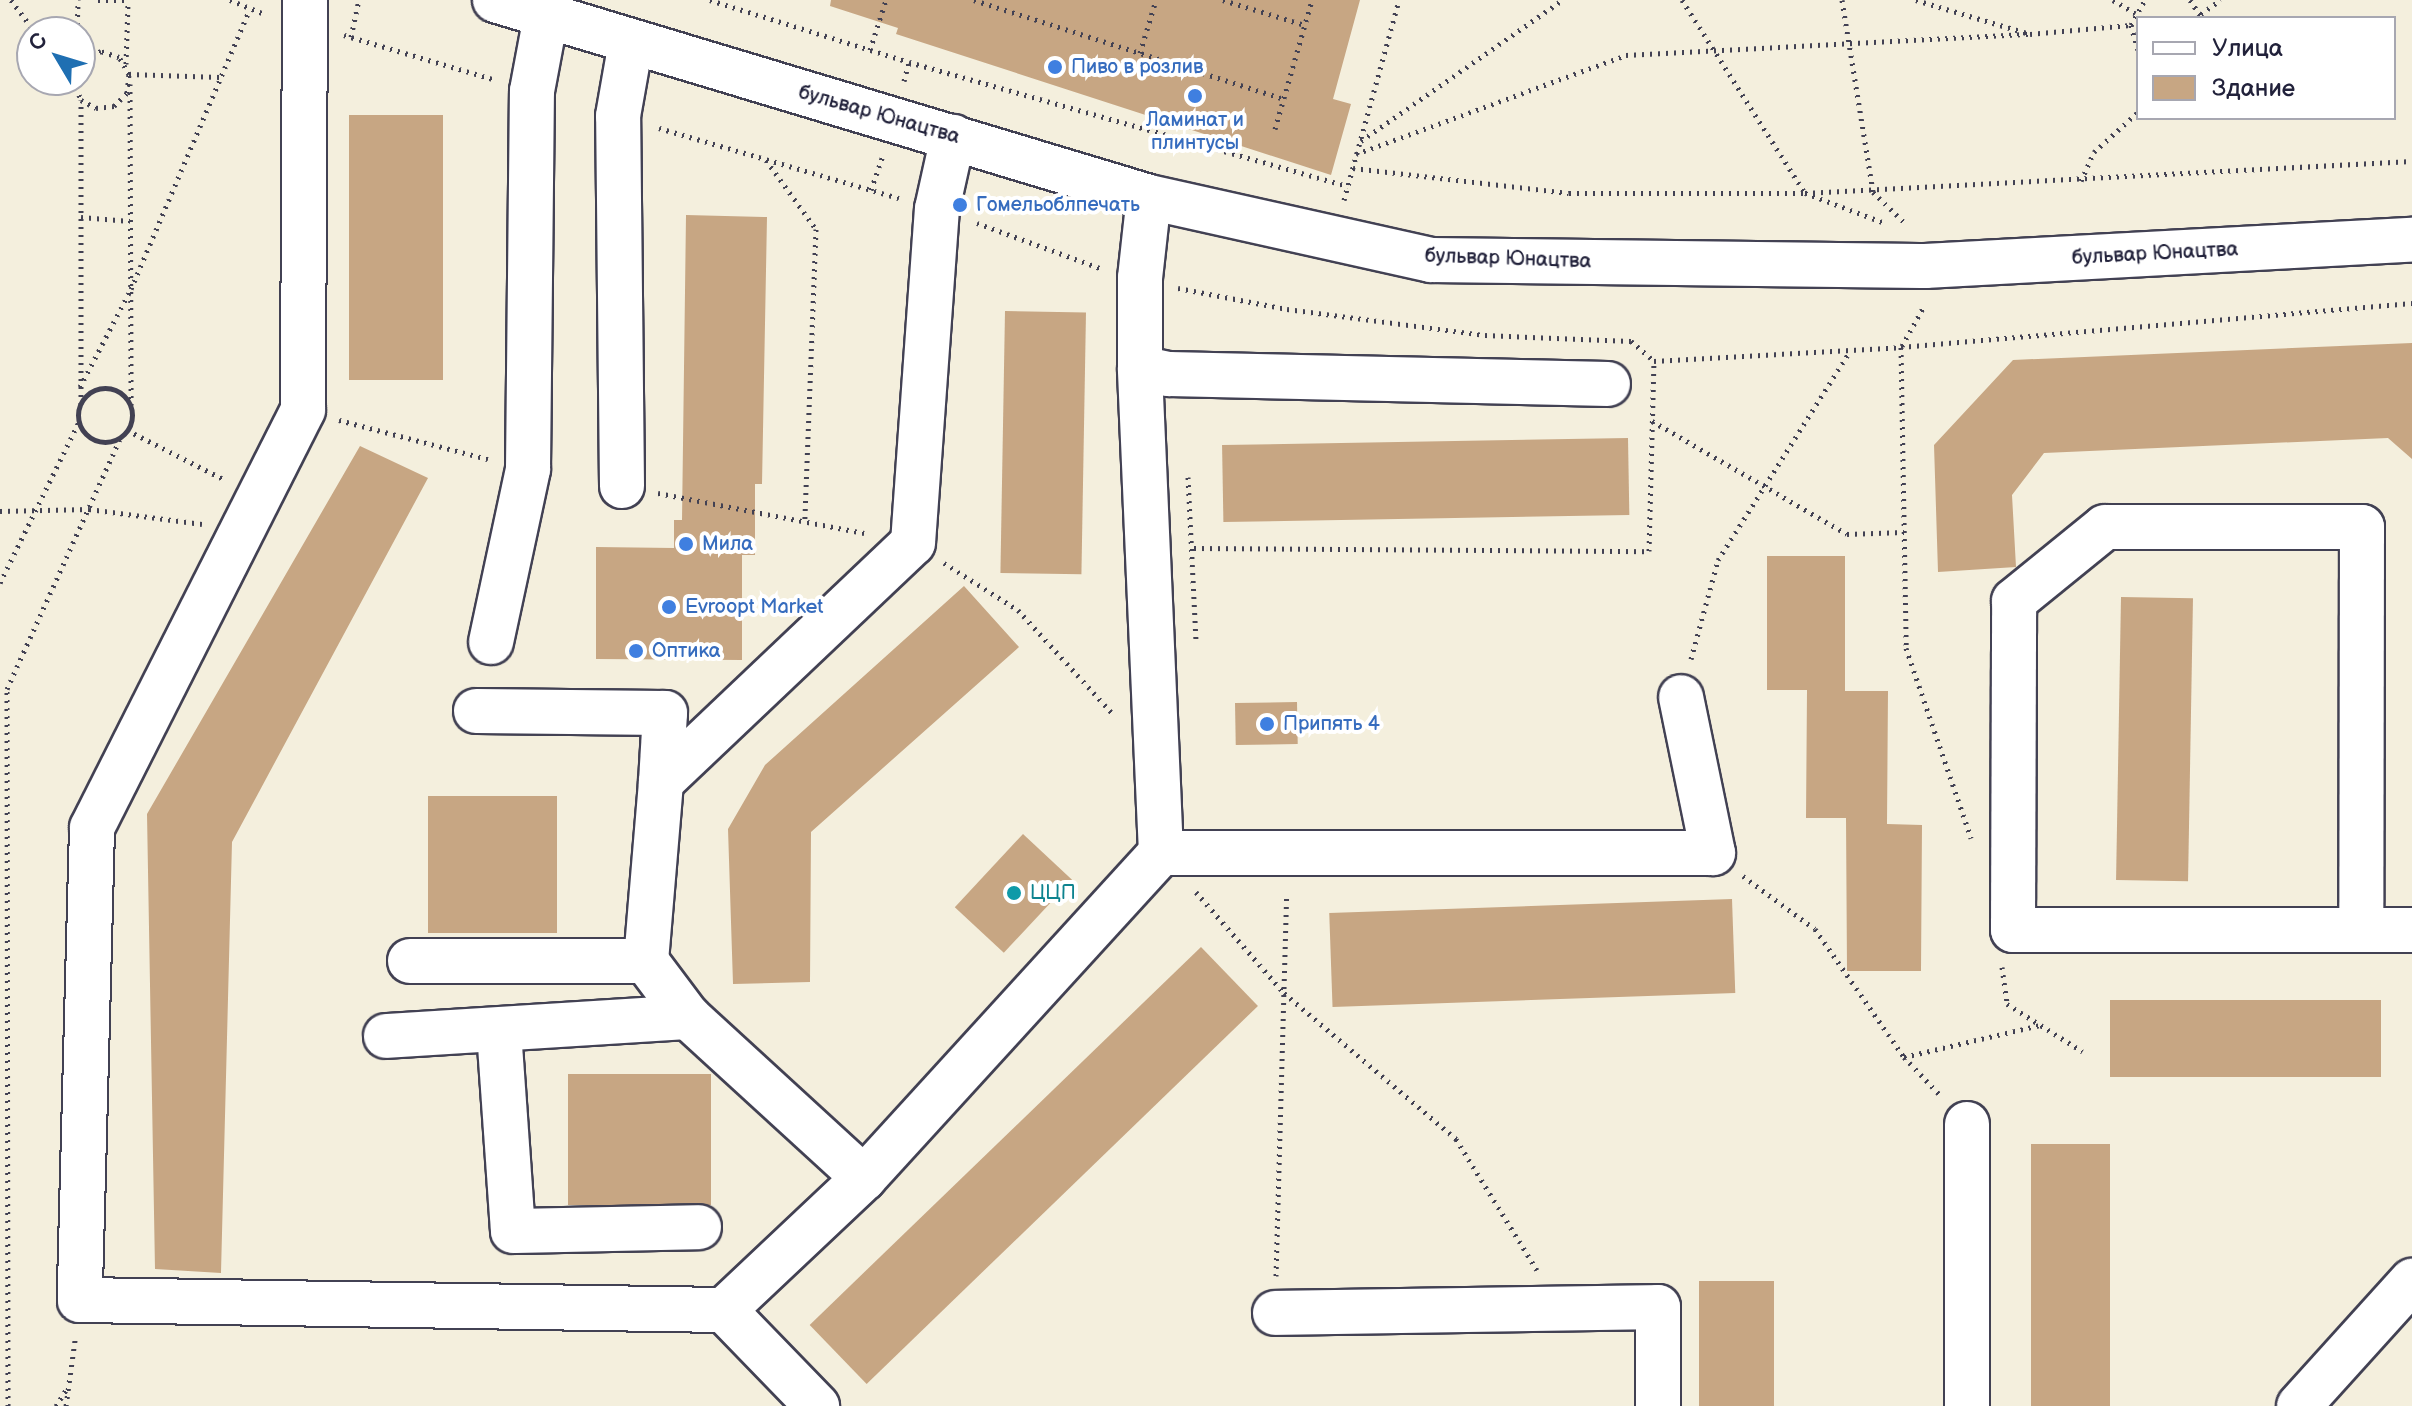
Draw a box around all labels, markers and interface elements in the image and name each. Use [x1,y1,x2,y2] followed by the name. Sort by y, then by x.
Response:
[16,16,96,96] north arrow
[2136,16,2396,120] legend
[23,28,54,56] text: С
[2212,34,2283,63] text: Улица
[1071,55,1203,79] place label: Пиво в розлив
[1046,58,1064,76] marker: Пиво в розлив
[2212,74,2295,103] text: Здание
[796,81,962,149] street label: бульвар Юнацтва
[1186,87,1204,105] marker: Ламинат и плинтусы
[1146,108,1244,155] place label: Ламинат и плинтусы
[976,193,1140,217] place label: Гомельоблпечать
[951,196,969,214] marker: Гомельоблпечать
[2071,238,2239,270] street label: бульвар Юнацтва
[1424,244,1592,274] street label: бульвар Юнацтва
[702,532,753,556] place label: Мила
[677,535,695,553] marker: Мила
[685,595,823,619] place label: Evroopt Market
[660,598,678,616] marker: Evroopt Market
[652,639,721,663] place label: Оптика
[627,642,645,660] marker: Оптика
[1283,712,1380,736] place label: Припять 4
[1258,715,1276,733] marker: Припять 4
[1030,881,1076,905] place label: ЦЦП
[1005,884,1023,902] marker: ЦЦП

